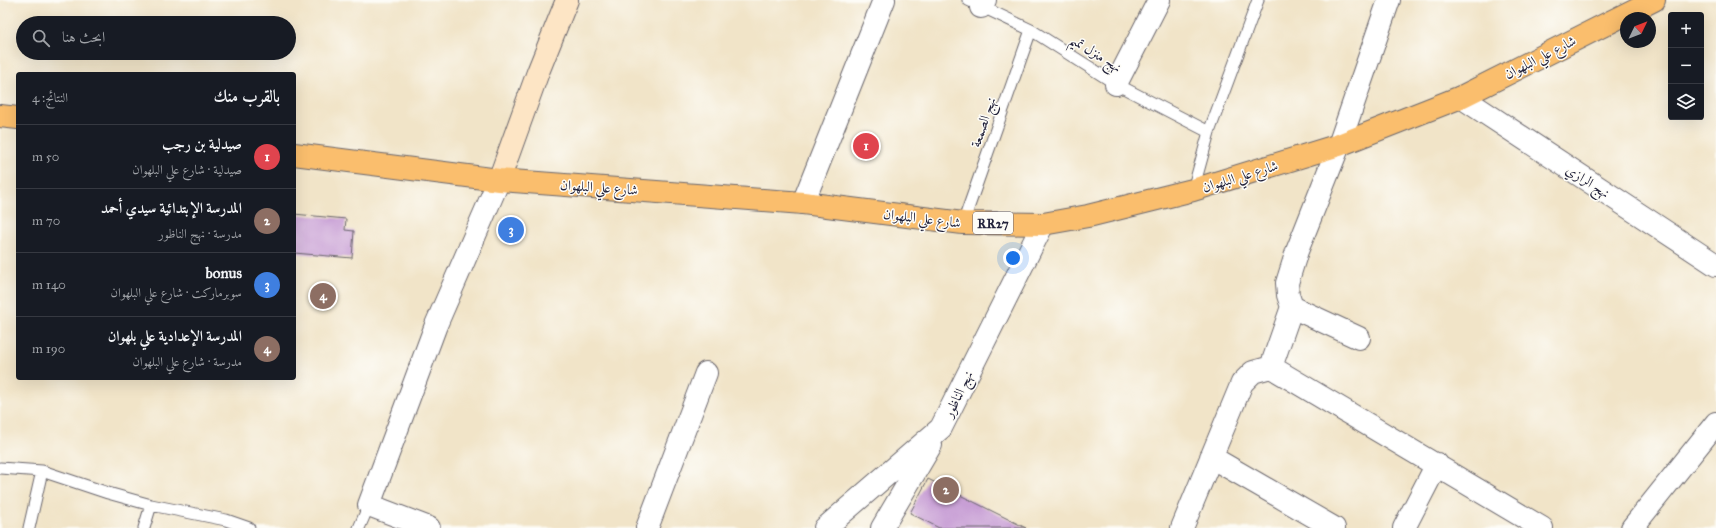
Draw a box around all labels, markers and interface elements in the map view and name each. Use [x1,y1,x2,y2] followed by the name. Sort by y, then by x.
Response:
[1620,12,1656,48] north arrow
[1668,12,1704,120] map controls
[1668,12,1704,48] button: +
[16,16,296,60] search box
[30,27,52,49] icon: search
[62,28,105,46] text: ابحث هنا
[1064,31,1125,80] street label: نهج منزل تميم
[1502,32,1581,86] street label: شارع علي البلهوان
[1668,48,1704,84] button: −
[1668,84,1704,120] button: layers
[214,86,280,107] text: بالقرب منك
[32,90,68,106] text: النتائج: 4
[967,95,1004,151] street label: نهج الصمعة
[853,131,879,161] pin: 1
[162,135,242,153] text: صيدلية بن رجب
[32,149,59,165] text: 50 m
[264,149,270,165] text: 1
[1200,157,1281,200] street label: شارع علي البلهوان
[1560,161,1613,205] street label: نهج الرازي
[132,162,242,178] text: صيدلية · شارع علي البلهوان
[559,176,639,203] street label: شارع علي البلهوان
[101,199,242,217] text: المدرسة الإبتدائية سيدي أحمد
[882,205,962,236] street label: شارع علي البلهوان
[973,212,1013,234] road number: RR27
[32,213,60,229] text: 70 m
[264,213,270,229] text: 2
[498,215,524,245] pin: 3
[159,226,242,242] text: مدرسة · نهج الناظور
[1003,248,1023,268] your location
[206,264,242,282] text: bonus
[32,277,66,293] text: 140 m
[264,277,270,293] text: 3
[310,281,336,311] pin: 4
[111,285,242,301] text: سوبرماركت · شارع علي البلهوان
[108,327,242,345] text: المدرسة الإعدادية علي بلهوان
[32,341,65,357] text: 190 m
[263,341,271,357] text: 4
[132,354,242,370] text: مدرسة · شارع علي البلهوان
[939,368,981,424] street label: نهج الناظور
[933,475,959,505] pin: 2

